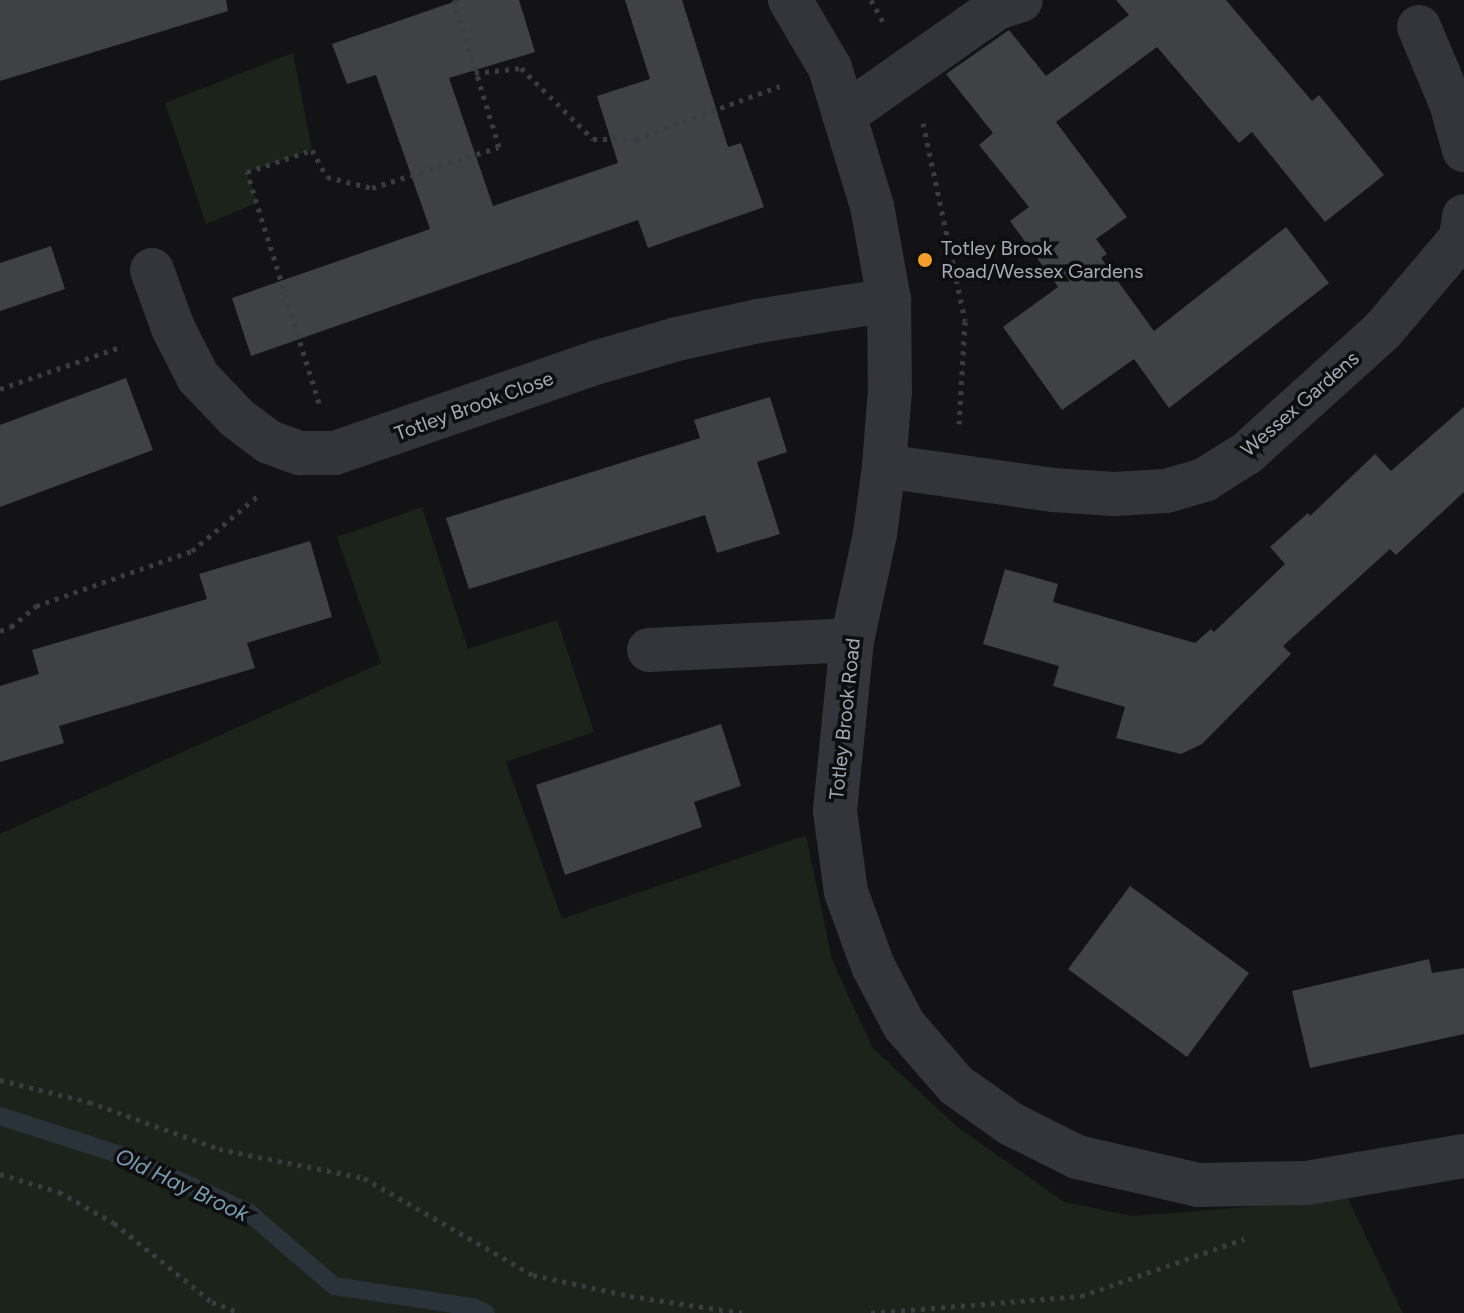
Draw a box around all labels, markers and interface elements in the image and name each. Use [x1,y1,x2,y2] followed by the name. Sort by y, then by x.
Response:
[941,236,1143,283] place label: Totley Brook Road/Wessex Gardens
[916,251,934,269] marker: Totley Brook Road/Wessex Gardens
[1236,346,1364,462] street label: Wessex Gardens
[391,366,557,446] street label: Totley Brook Close
[825,637,865,801] street label: Totley Brook Road
[111,1143,253,1227] water label: Old Hay Brook

